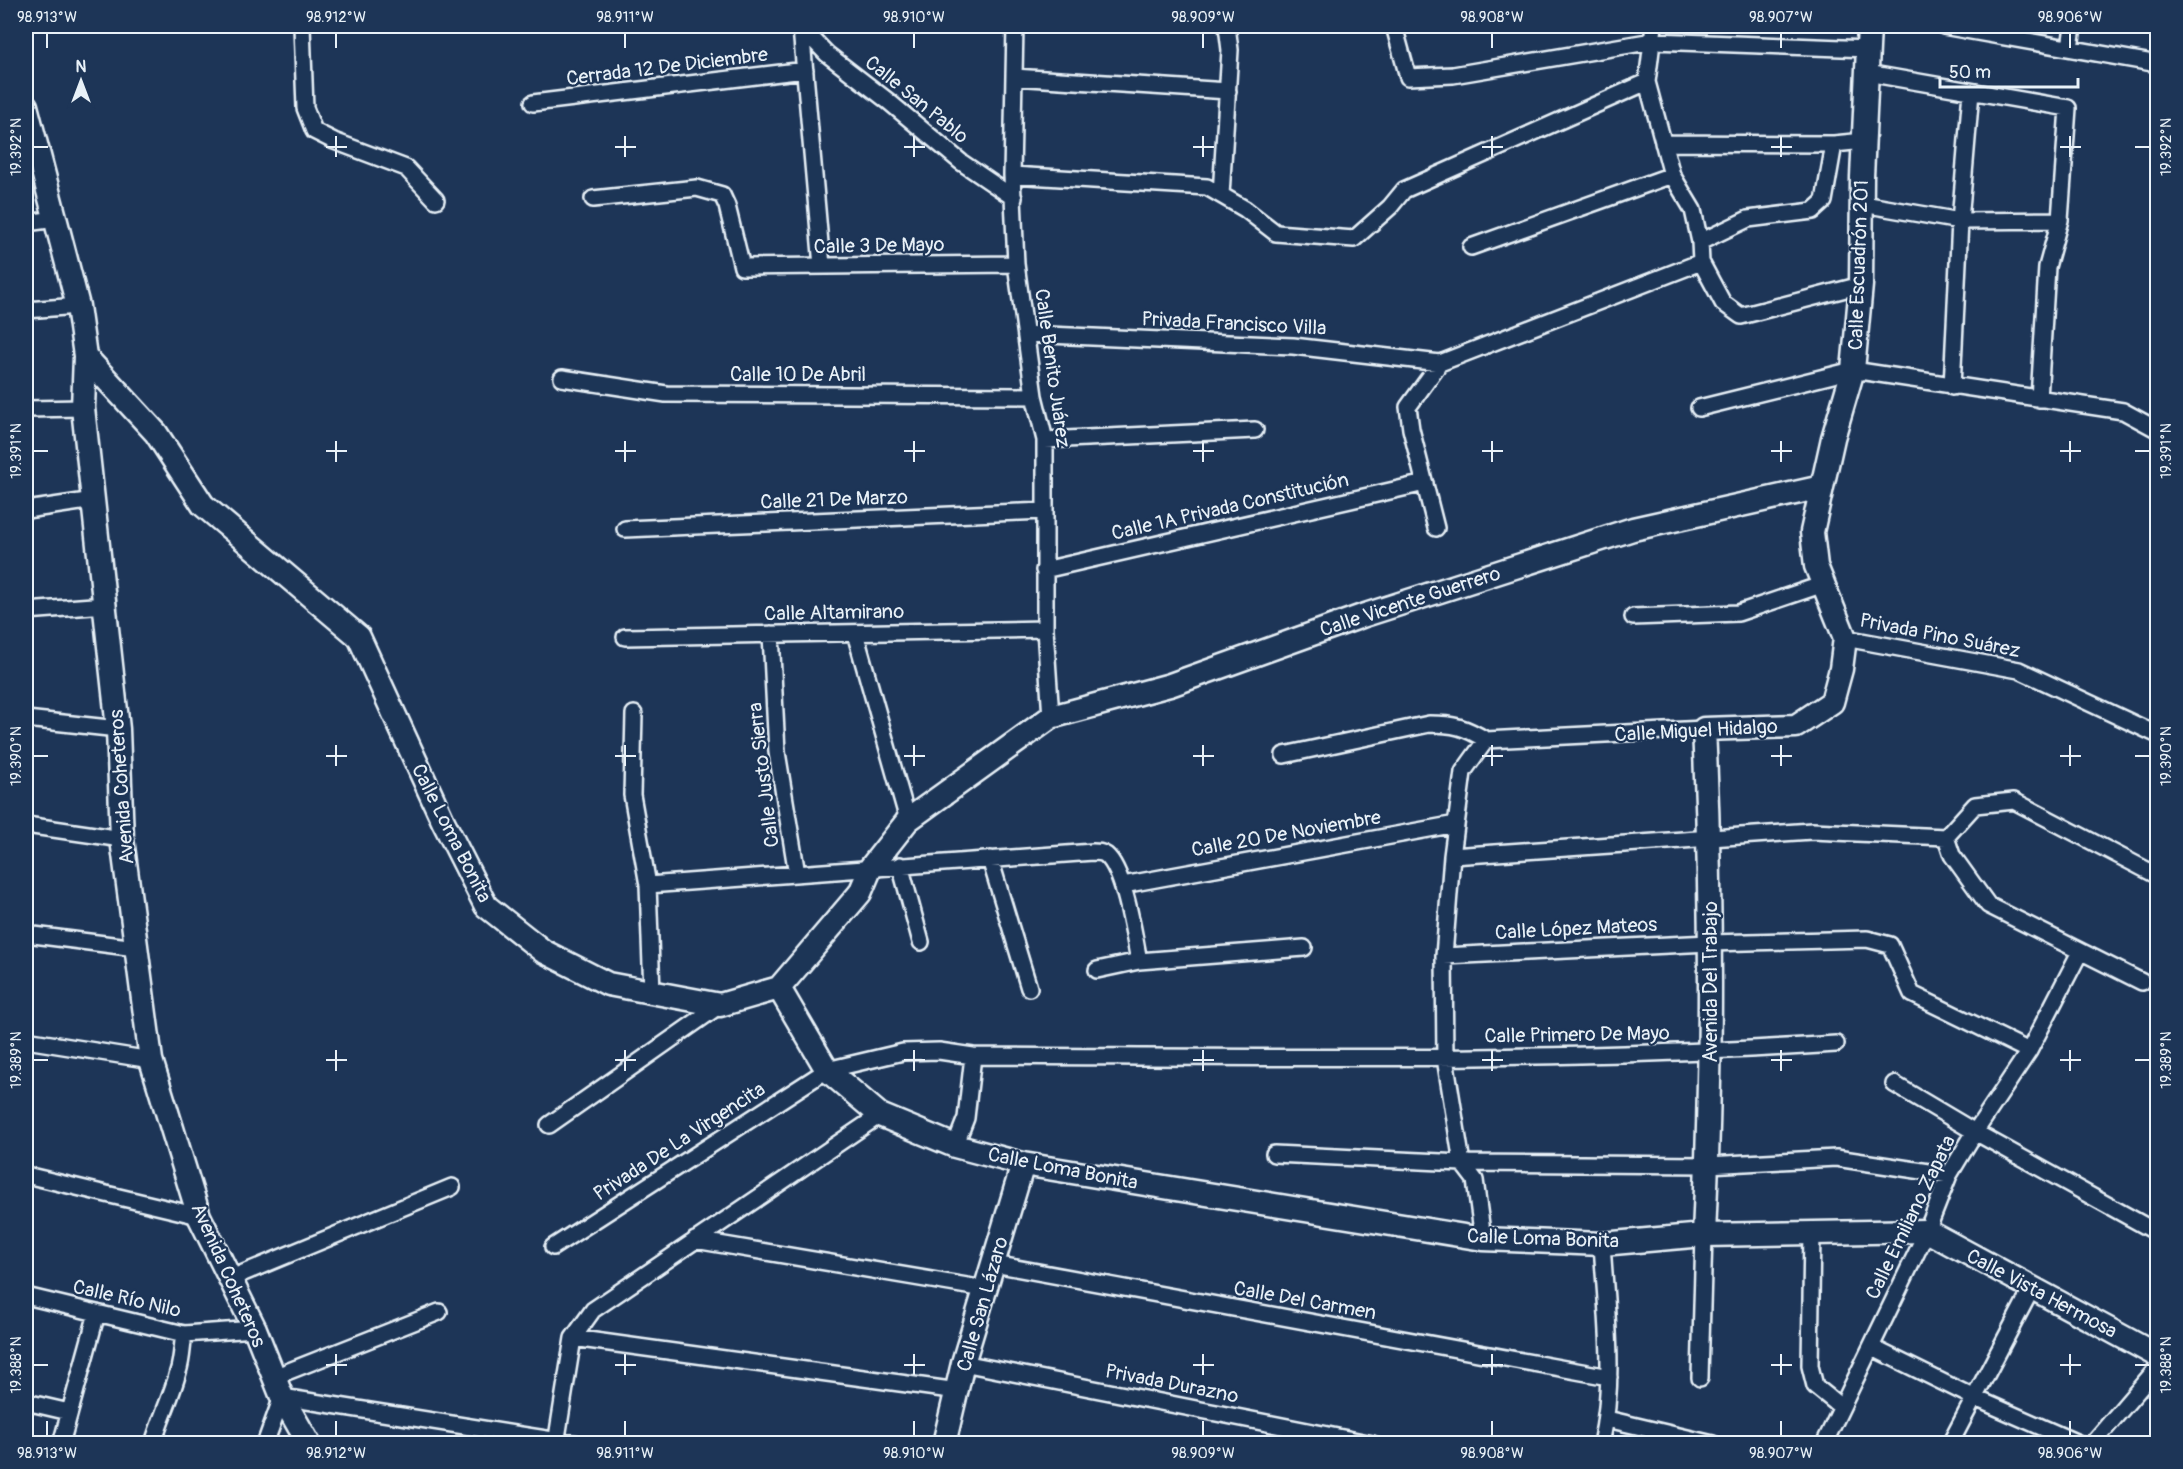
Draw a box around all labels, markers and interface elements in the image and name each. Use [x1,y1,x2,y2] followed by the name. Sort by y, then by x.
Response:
[17,8,77,27] text: 98.913°W
[306,8,366,27] text: 98.912°W
[596,8,654,27] text: 98.911°W
[883,8,945,27] text: 98.910°W
[1171,8,1235,27] text: 98.909°W
[1460,8,1524,27] text: 98.908°W
[1749,8,1813,27] text: 98.907°W
[2038,8,2103,27] text: 98.906°W
[565,42,769,91] street label: Cerrada 12 De Diciembre
[860,50,974,149] street label: Calle San Pablo
[51,51,111,111] north arrow
[1940,51,2078,89] scale bar
[76,57,87,77] text: N
[1949,61,1991,84] text: 50 m
[7,118,26,176] text: 19.392°N
[2157,118,2176,176] text: 19.392°N
[1843,179,1874,351] street label: Calle Escuadrón 201
[814,232,945,259] street label: Calle 3 De Mayo
[1029,287,1076,449] street label: Calle Benito Juárez
[1141,306,1327,341] street label: Privada Francisco Villa
[730,362,866,387] street label: Calle 10 De Abril
[7,423,26,479] text: 19.391°N
[2157,423,2176,479] text: 19.391°N
[1109,467,1351,546] street label: Calle 1A Privada Constitución
[760,484,908,515] street label: Calle 21 De Marzo
[1317,560,1504,642] street label: Calle Vicente Guerrero
[764,599,905,626] street label: Calle Altamirano
[1858,608,2022,663] street label: Privada Pino Suárez
[742,701,785,849] street label: Calle Justo Sierra
[104,709,139,865] street label: Avenida Coheteros
[1614,714,1778,747] street label: Calle Miguel Hidalgo
[7,726,26,786] text: 19.390°N
[2157,726,2176,786] text: 19.390°N
[406,760,497,907] street label: Calle Loma Bonita
[1189,804,1383,862] street label: Calle 20 De Noviembre
[1698,901,1723,1063] street label: Avenida Del Trabajo
[1494,912,1658,945] street label: Calle López Mateos
[1484,1020,1670,1049] street label: Calle Primero De Mayo
[7,1031,26,1089] text: 19.389°N
[2157,1031,2176,1089] text: 19.389°N
[589,1076,770,1206] street label: Privada De La Virgencita
[1860,1131,1961,1303] street label: Calle Emiliano Zapata
[986,1142,1140,1195] street label: Calle Loma Bonita
[186,1199,272,1351] street label: Avenida Coheteros
[1466,1223,1620,1254] street label: Calle Loma Bonita
[951,1234,1014,1374] street label: Calle San Lázaro
[1962,1243,2121,1344] street label: Calle Vista Hermosa
[70,1274,184,1323] street label: Calle Río Nilo
[1232,1276,1378,1325] street label: Calle Del Carmen
[7,1336,26,1394] text: 19.388°N
[2157,1336,2176,1394] text: 19.388°N
[1103,1358,1241,1409] street label: Privada Durazno
[17,1444,77,1463] text: 98.913°W
[306,1444,366,1463] text: 98.912°W
[596,1444,654,1463] text: 98.911°W
[883,1444,945,1463] text: 98.910°W
[1171,1444,1235,1463] text: 98.909°W
[1460,1444,1524,1463] text: 98.908°W
[1749,1444,1813,1463] text: 98.907°W
[2038,1444,2103,1463] text: 98.906°W

